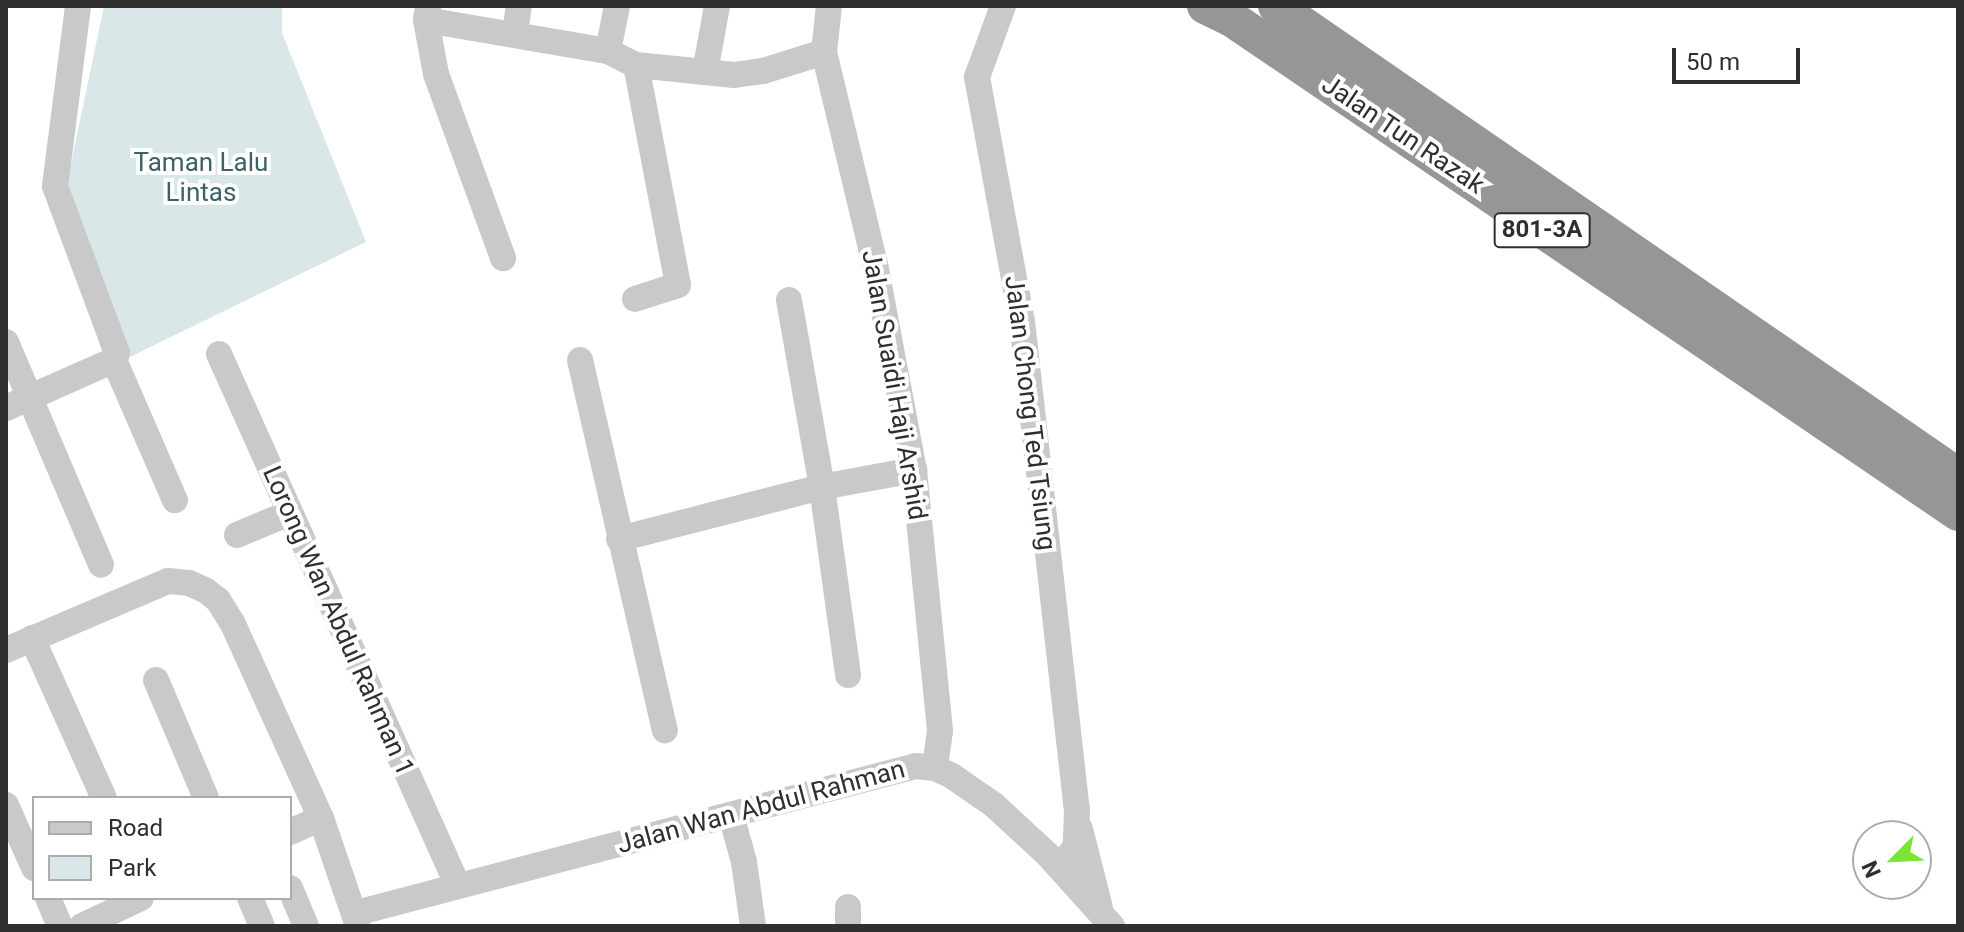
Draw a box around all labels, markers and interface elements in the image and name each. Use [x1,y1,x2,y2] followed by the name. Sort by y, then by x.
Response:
[1676,32,1804,82] scale bar
[1686,48,1740,76] text: 50 m
[1316,69,1490,201] street label: Jalan Tun Razak
[134,147,268,208] park label: Taman Lalu Lintas
[1492,210,1592,250] road number: 801-3A
[855,248,933,522] street label: Jalan Suaidi Haji Arshid
[998,273,1062,553] street label: Jalan Chong Ted Tsiung
[256,461,420,781] street label: Lorong Wan Abdul Rahman 1
[614,754,908,860] street label: Jalan Wan Abdul Rahman
[32,796,292,900] legend
[108,814,163,842] text: Road
[1852,820,1932,900] north arrow
[108,854,156,882] text: Park
[1857,857,1886,881] text: N

